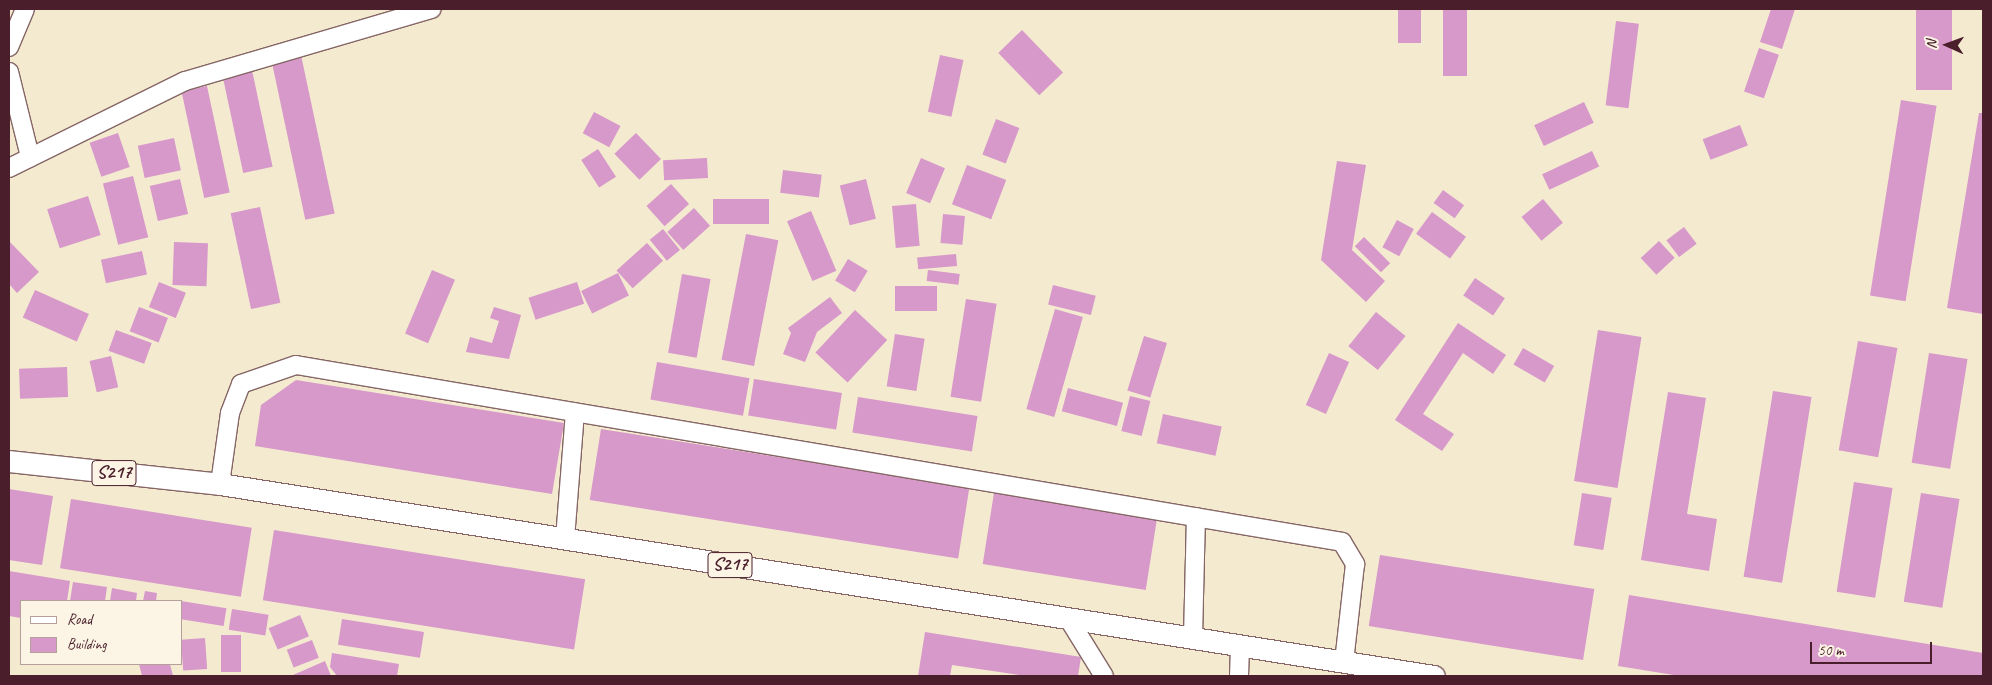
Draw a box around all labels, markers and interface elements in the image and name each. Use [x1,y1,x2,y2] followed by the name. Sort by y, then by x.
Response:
[1922,20,1972,70] north arrow
[1923,40,1940,49] text: N
[92,456,136,489] road number: S217
[708,548,752,582] road number: S217
[20,600,182,665] legend
[67,610,92,629] text: Road
[1812,632,1934,664] scale bar
[67,635,106,654] text: Building
[1818,641,1844,660] text: 50 m

